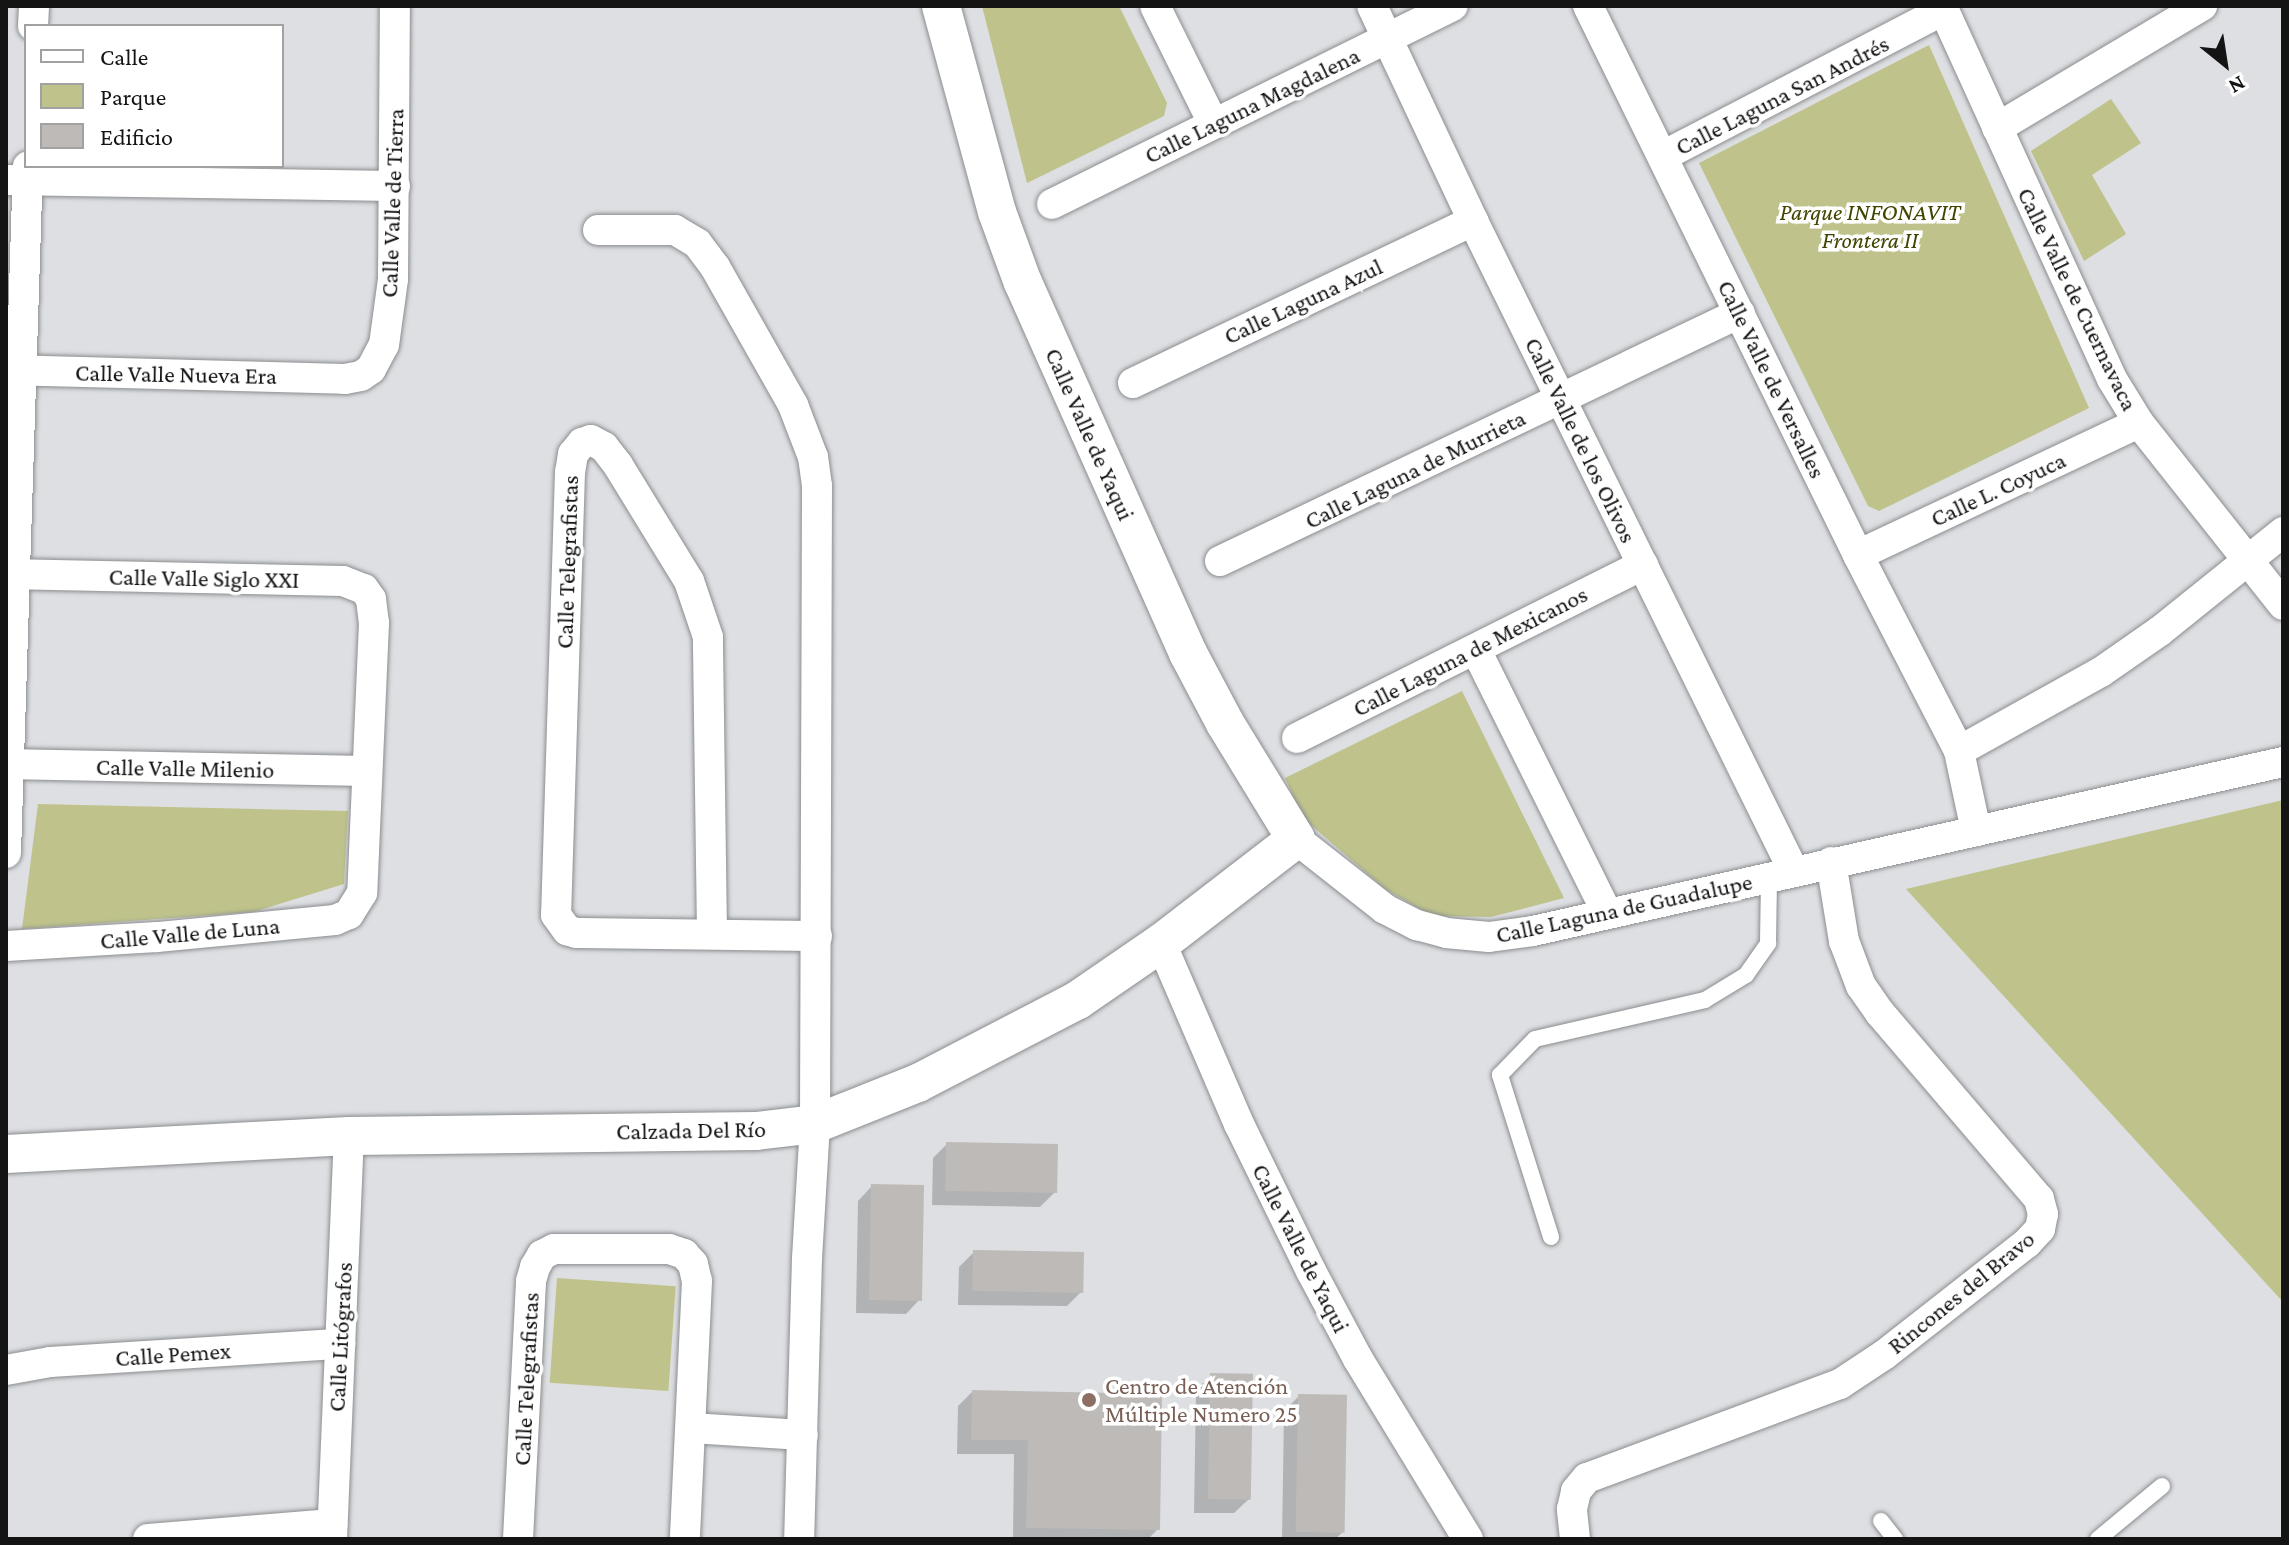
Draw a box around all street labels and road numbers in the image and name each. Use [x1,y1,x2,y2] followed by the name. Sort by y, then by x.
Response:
[1671,29,1893,161] street label: Calle Laguna San Andrés
[1140,40,1364,170] street label: Calle Laguna Magdalena
[374,108,410,298] street label: Calle Valle de Tierra
[2011,183,2145,415] street label: Calle Valle de Cuernavaca
[1219,252,1387,350] street label: Calle Laguna Azul
[1712,275,1832,483] street label: Calle Valle de Versalles
[1519,333,1643,547] street label: Calle Valle de los Olivos
[1039,343,1141,525] street label: Calle Valle de Yaqui
[75,358,277,390] street label: Calle Valle Nueva Era
[1300,403,1530,535] street label: Calle Laguna de Murrieta
[1926,445,2070,533] street label: Calle L. Coyuca
[550,475,584,649] street label: Calle Telegrafistas
[108,562,300,594] street label: Calle Valle Siglo XXI
[1348,579,1592,723] street label: Calle Laguna de Mexicanos
[96,752,274,784] street label: Calle Valle Milenio
[1493,867,1755,949] street label: Calle Laguna de Guadalupe
[99,911,281,955] street label: Calle Valle de Luna
[616,1114,766,1146] street label: Calzada Del Río
[1246,1159,1356,1337] street label: Calle Valle de Yaqui
[1882,1224,2040,1360] street label: Rincones del Bravo
[322,1261,358,1413] street label: Calle Litógrafos
[507,1292,545,1466] street label: Calle Telegrafistas
[114,1336,232,1372] street label: Calle Pemex

